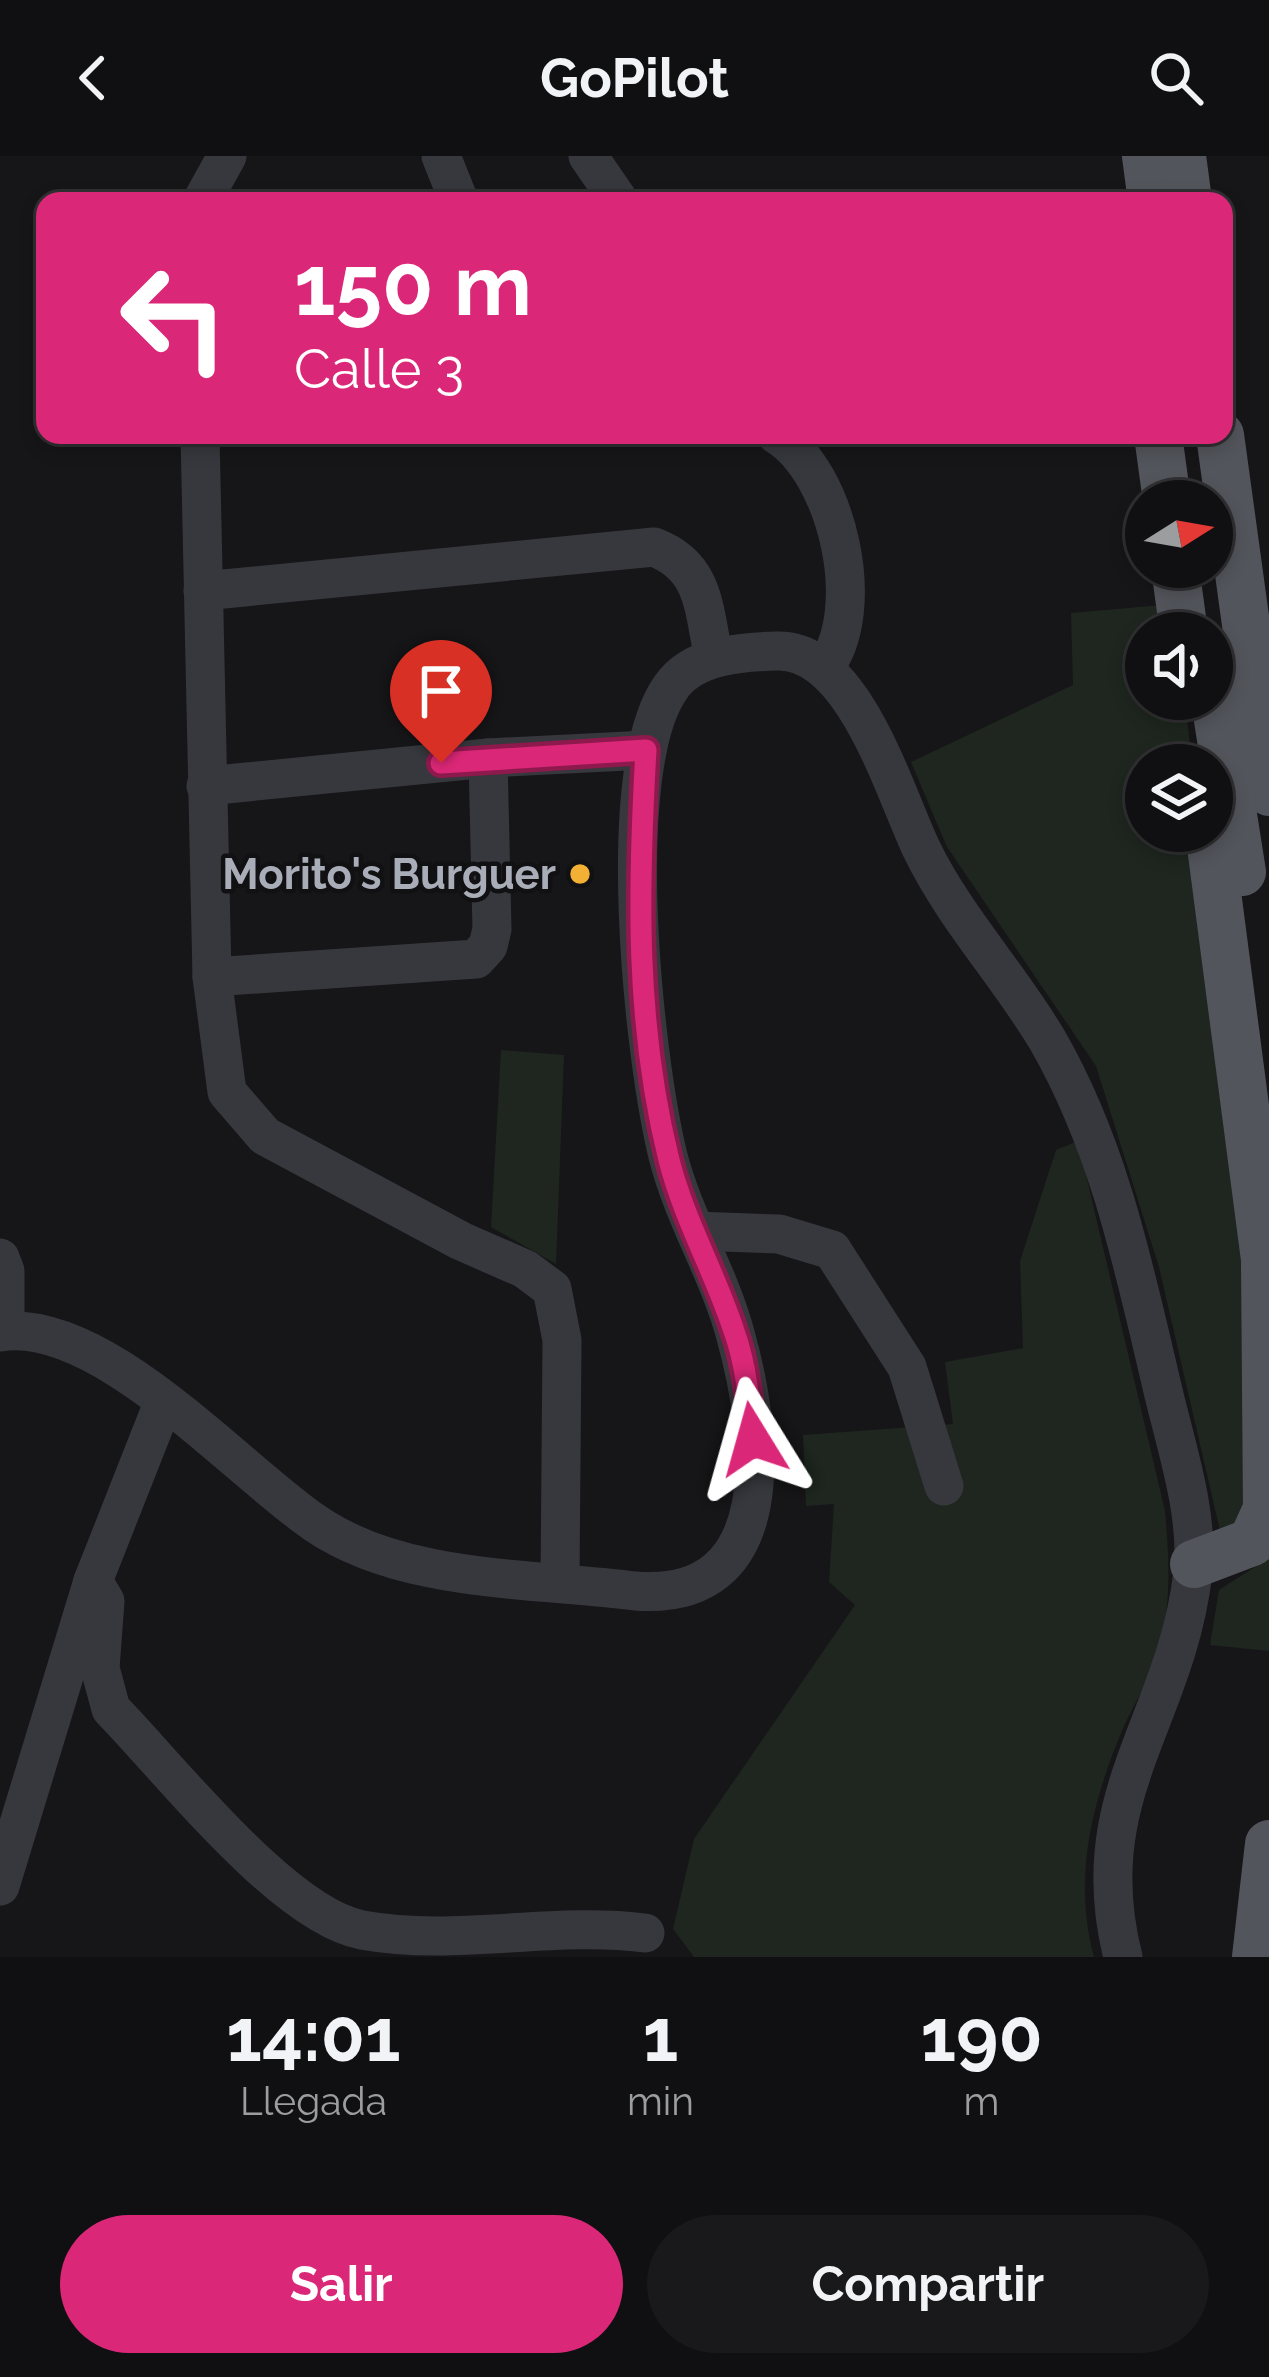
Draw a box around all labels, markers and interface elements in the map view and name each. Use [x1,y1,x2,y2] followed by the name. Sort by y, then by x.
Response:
[60,45,126,111] icon: back
[1143,45,1209,111] icon: search
[540,46,729,110] text: GoPilot
[294,236,532,335] text: 150 m
[96,240,252,396] icon: left
[294,337,464,401] text: Calle 3
[1125,480,1233,588] north arrow
[1125,480,1233,852] map controls
[1125,612,1233,720] button: sound
[390,640,492,763] pin
[408,658,474,724] icon: arrive
[1125,744,1233,852] button: layers
[222,850,556,899] place label: Morito's Burguer
[567,861,593,887] marker: Morito's Burguer
[690,1376,816,1502] position arrow
[226,1993,401,2078] text: 14:01
[643,1993,678,2078] text: 1
[920,1993,1043,2078] text: 190
[240,2078,387,2124] text: Llegada
[627,2078,694,2124] text: min
[964,2078,999,2124] text: m
[60,2215,623,2353] button: Salir
[647,2215,1209,2353] button: Compartir

